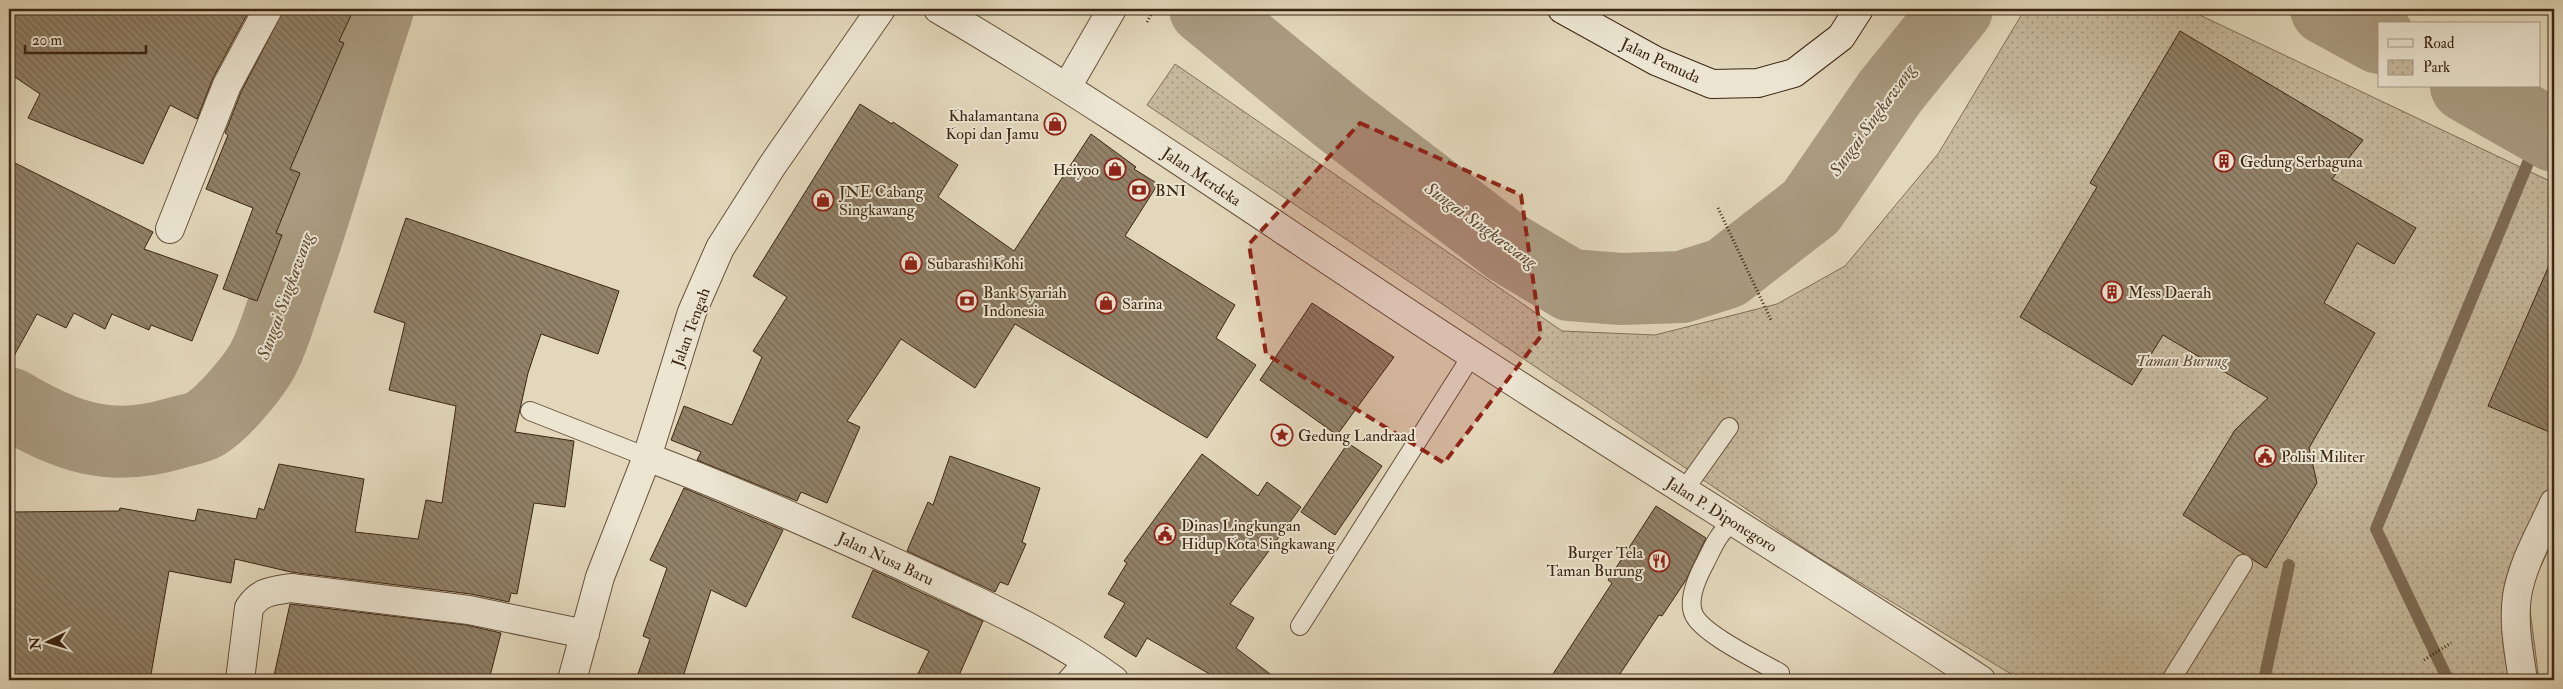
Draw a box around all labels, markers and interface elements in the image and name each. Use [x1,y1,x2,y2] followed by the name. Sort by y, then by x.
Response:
[25,22,146,54] scale bar
[2378,22,2540,88] legend
[32,31,62,50] text: 20 m
[1616,33,1704,89] street label: Jalan Pemuda
[2423,34,2455,53] text: Road
[2423,58,2450,77] text: Park
[1823,59,1922,182] water label: Sungai Singkawang
[945,106,1039,145] place label: Khalamantana Kopi dan Jamu
[1043,112,1067,136] shop icon: Khalamantana Kopi dan Jamu
[1157,142,1245,212] street label: Jalan Merdeka
[2212,149,2236,173] building icon: Gedung Serbaguna
[2240,152,2363,172] place label: Gedung Serbaguna
[1103,157,1127,181] shop icon: Heiyoo
[1053,160,1099,180] place label: Heiyoo
[1419,176,1542,275] water label: Sungai Singkawang
[1127,178,1151,202] bank icon: BNI
[1155,181,1186,201] place label: BNI
[838,182,925,220] place label: JNE Cabang Singkawang
[811,188,835,212] shop icon: JNE Cabang Singkawang
[252,228,319,364] water label: Sungai Singkawang
[899,251,923,275] shop icon: Subarashi Kohi
[927,254,1024,274] place label: Subarashi Kohi
[2100,280,2124,304] building icon: Mess Daerah
[983,283,1067,321] place label: Bank Syariah Indonesia
[2128,283,2212,303] place label: Mess Daerah
[667,285,716,371] street label: Jalan Tengah
[955,289,979,313] bank icon: Bank Syariah Indonesia
[1094,291,1118,315] shop icon: Sarina
[1122,294,1163,314] place label: Sarina
[2136,351,2229,371] park label: Taman Burung
[1270,423,1294,447] place icon: Gedung Landraad
[1298,426,1415,446] place label: Gedung Landraad
[2253,444,2277,468] public building icon: Polisi Militer
[2281,447,2365,467] place label: Polisi Militer
[1661,472,1781,558] street label: Jalan P. Diponegoro
[1181,516,1336,555] place label: Dinas Lingkungan Hidup Kota Singkawang
[1153,522,1177,546] public building icon: Dinas Lingkungan Hidup Kota Singkawang
[833,527,937,591] street label: Jalan Nusa Baru
[1547,543,1644,581] place label: Burger Tela Taman Burung
[1647,549,1671,573] restaurant icon: Burger Tela Taman Burung
[22,616,72,666] north arrow
[26,636,45,651] text: N

